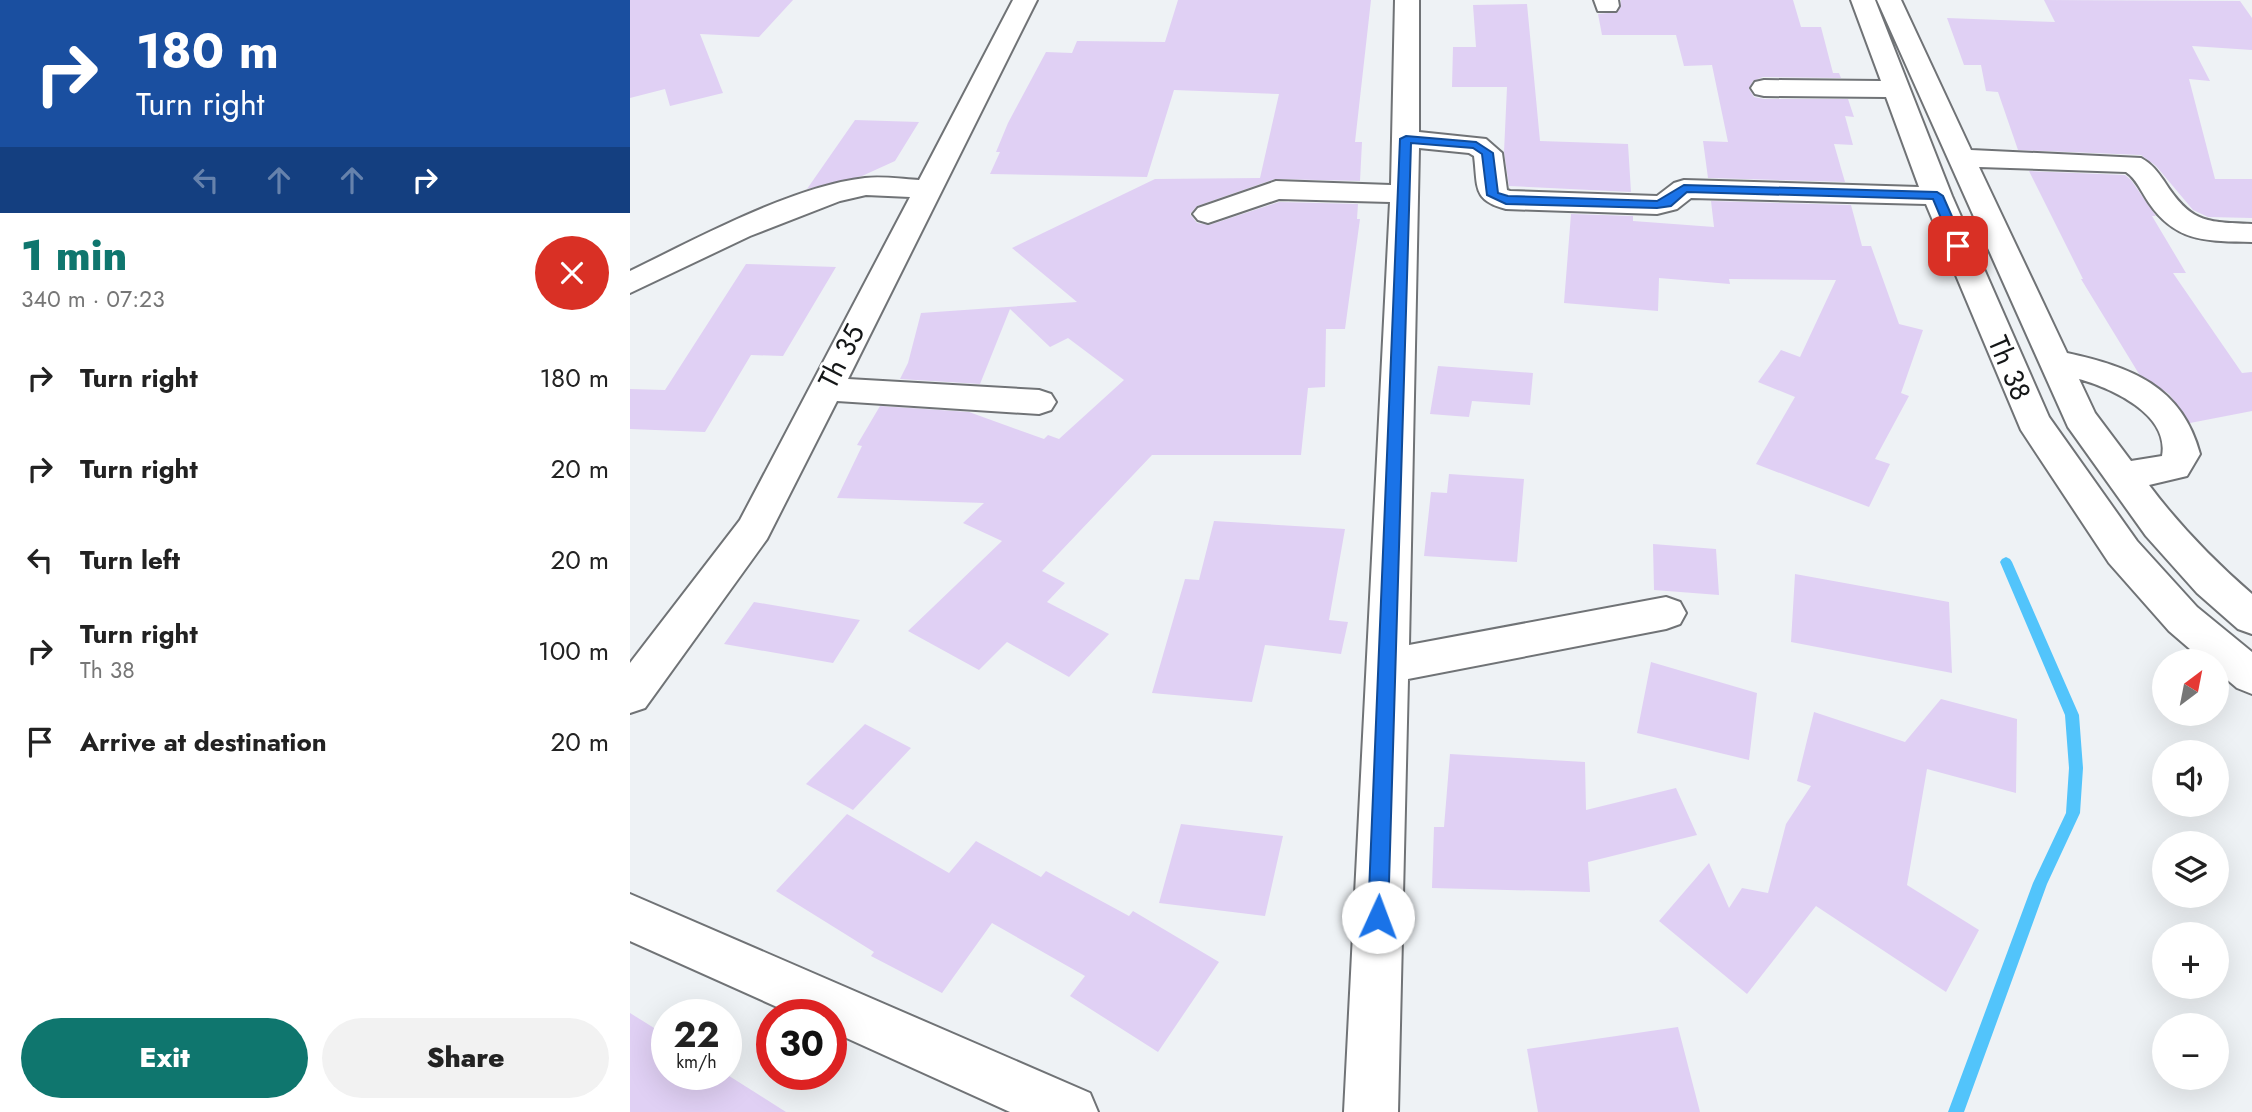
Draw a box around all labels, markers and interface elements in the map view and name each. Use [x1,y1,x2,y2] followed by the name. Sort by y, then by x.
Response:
[136,16,279,86] text: 180 m
[21,28,112,119] icon: right
[136,81,265,127] text: Turn right
[187,161,225,199] icon: left
[260,161,298,199] icon: ahead
[333,161,371,199] icon: ahead
[406,161,444,199] icon: right
[1928,216,1988,276] pin
[21,225,127,286] text: 1 min
[1939,227,1977,265] icon: arrive
[535,236,609,310] button: close
[21,282,165,316] text: 340 m · 07:23
[808,317,875,395] street label: Th 35
[1978,329,2041,407] street label: Th 38
[21,359,59,397] icon: right
[80,359,198,397] text: Turn right
[539,359,609,397] text: 180 m
[21,450,59,488] icon: right
[80,450,198,488] text: Turn right
[551,450,609,488] text: 20 m
[21,541,59,579] icon: left
[80,541,180,579] text: Turn left
[551,541,609,579] text: 20 m
[80,615,198,653] text: Turn right
[21,632,59,670] icon: right
[538,632,609,670] text: 100 m
[2152,649,2230,726] north arrow
[2152,649,2229,1090] map controls
[80,653,135,687] text: Th 38
[21,723,59,761] icon: arrive
[80,723,327,761] text: Arrive at destination
[551,723,609,761] text: 20 m
[2152,740,2229,817] button: sound
[2152,831,2229,908] button: layers
[1341,880,1415,954] position arrow
[2152,922,2229,999] button: +
[756,999,847,1090] speed limit sign: 30
[674,1010,719,1060] text: 22
[2152,1013,2229,1090] button: −
[21,1018,308,1098] button: Exit
[322,1018,609,1098] button: Share
[676,1049,717,1075] text: km/h

